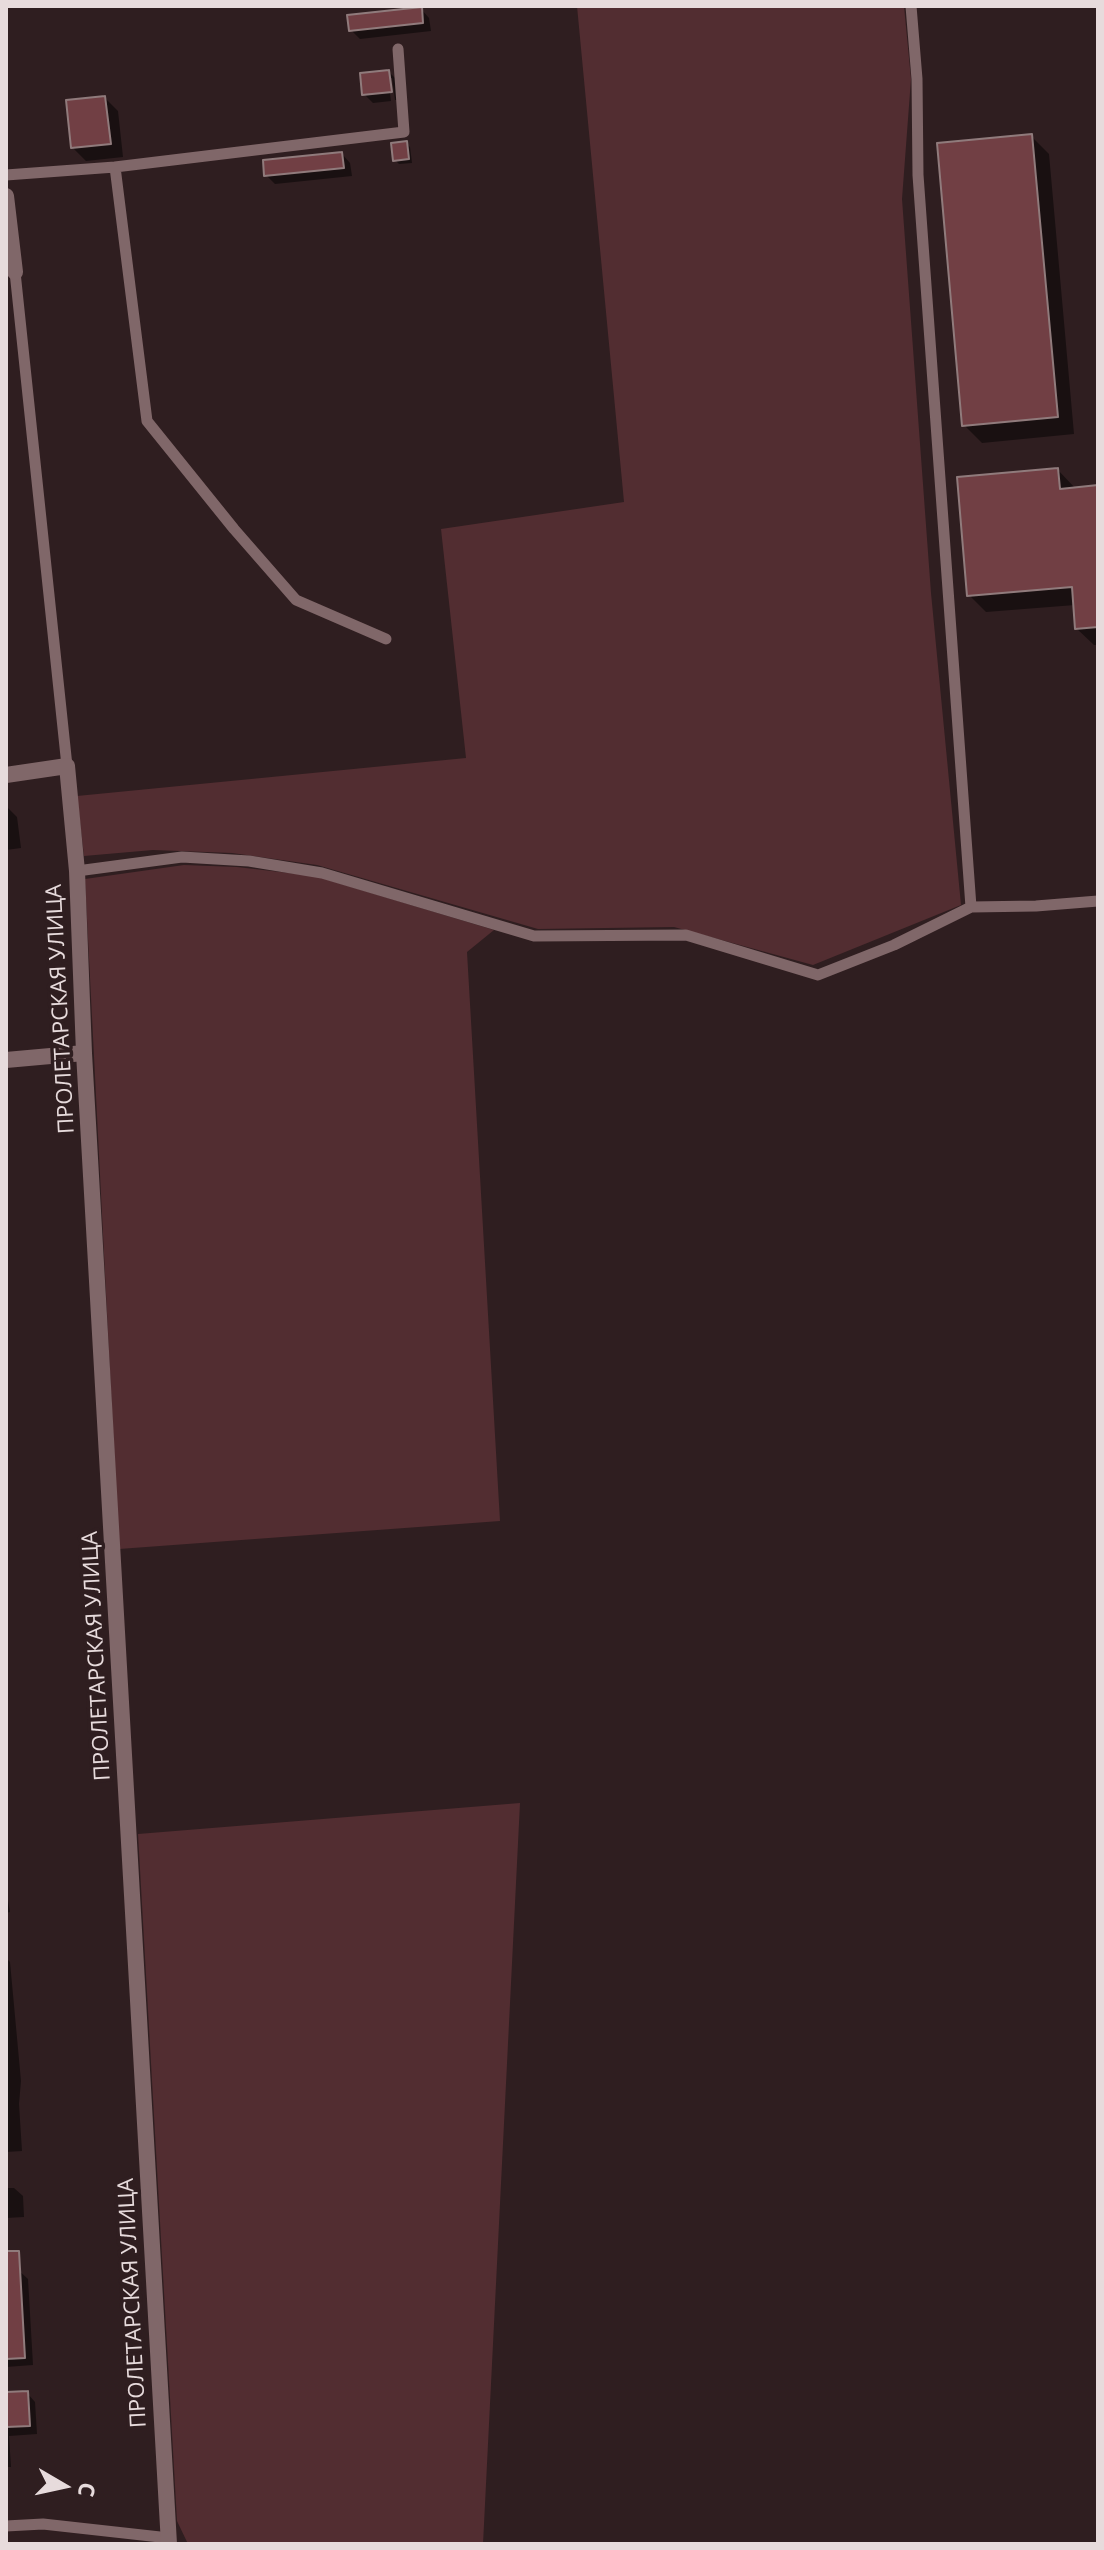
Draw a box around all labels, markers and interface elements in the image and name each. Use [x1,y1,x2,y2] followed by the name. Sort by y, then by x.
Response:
[41,883,81,1135] street label: ПРОЛЕТАРСКАЯ УЛИЦА
[77,1530,117,1782] street label: ПРОЛЕТАРСКАЯ УЛИЦА
[113,2177,153,2429] street label: ПРОЛЕТАРСКАЯ УЛИЦА
[24,2446,104,2526] north arrow
[72,2480,104,2499] text: С

